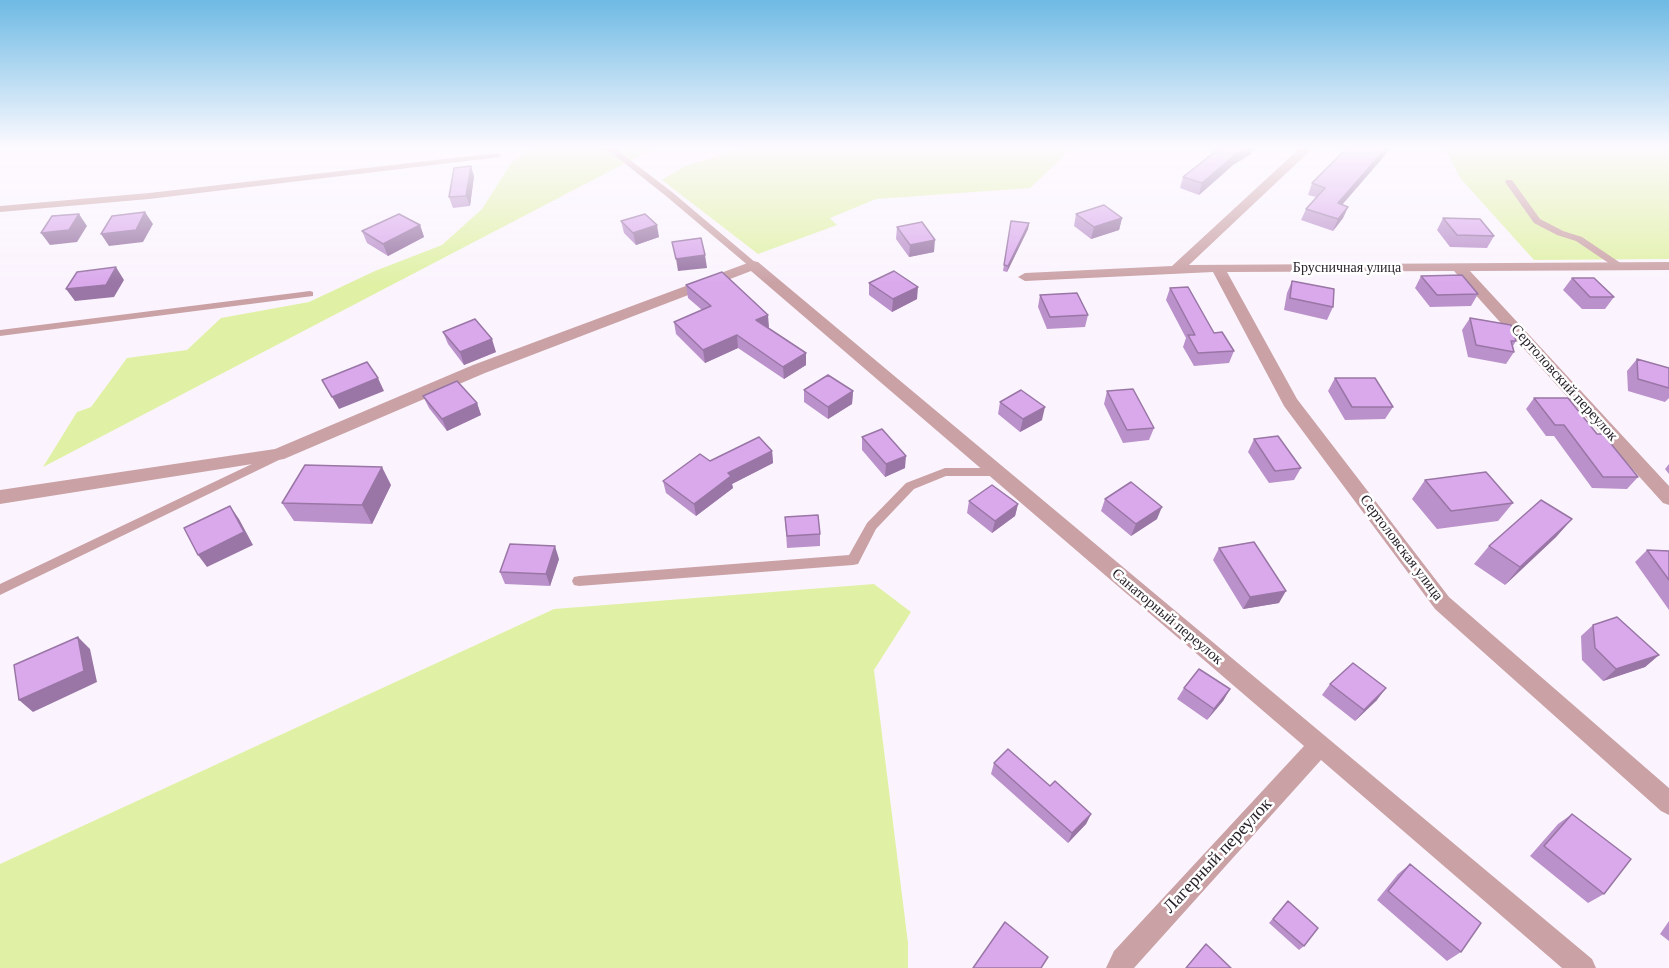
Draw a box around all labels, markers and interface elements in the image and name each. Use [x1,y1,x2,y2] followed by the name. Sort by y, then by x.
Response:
[1293,260,1401,276] street label: Брусничная улица
[1507,321,1621,445] street label: Сертоловский переулок
[1355,492,1447,604] street label: Сертоловская улица
[1108,565,1226,669] street label: Санаторный переулок
[1159,794,1277,918] street label: Лагерный переулок

